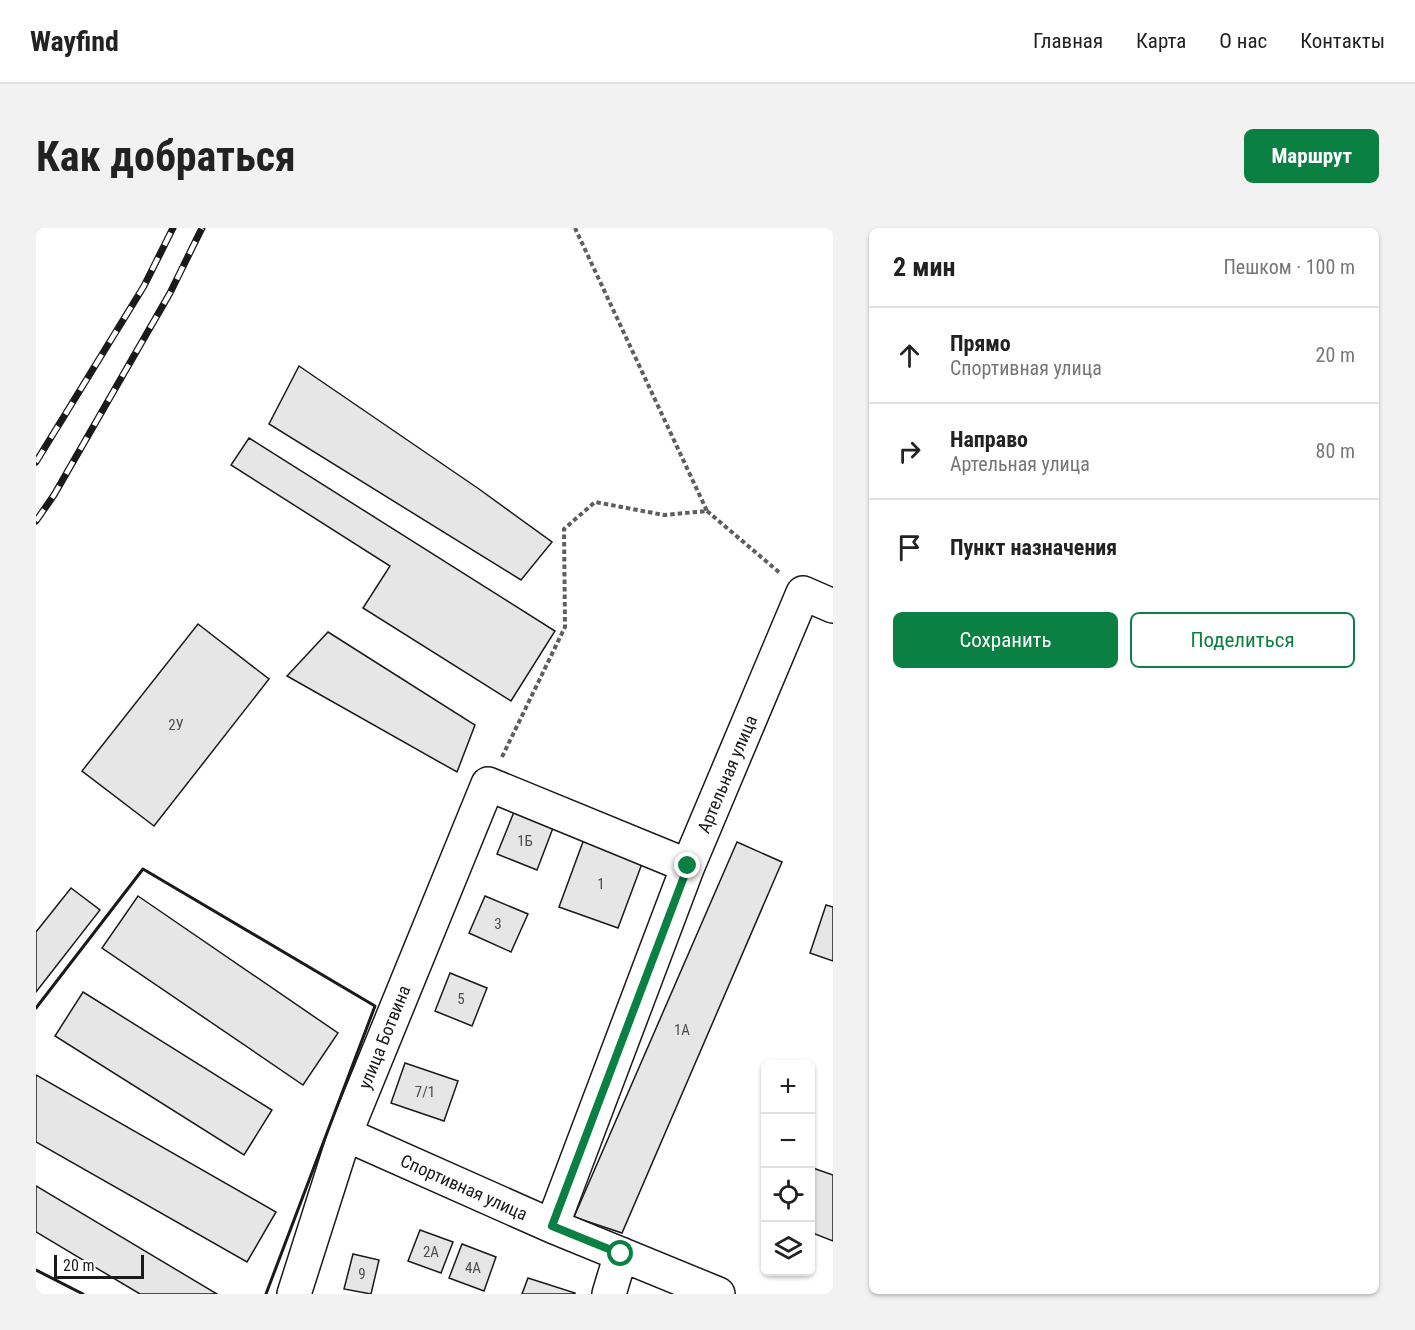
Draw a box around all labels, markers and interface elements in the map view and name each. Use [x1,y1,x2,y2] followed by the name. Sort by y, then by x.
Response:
[30,25,119,58] text: Wayfind
[1033,29,1103,53] text: Главная
[1136,29,1186,53] text: Карта
[1219,29,1267,53] text: О нас
[1300,29,1385,53] text: Контакты
[1244,129,1379,183] button: Маршрут
[36,132,296,181] text: Как добраться
[893,252,955,282] text: 2 мин
[1223,255,1355,279] text: Пешком · 100 m
[950,331,1011,356] text: Прямо
[893,339,926,372] icon: ahead
[1316,343,1355,367] text: 20 m
[950,356,1102,380] text: Спортивная улица
[950,427,1028,452] text: Направо
[893,435,926,468] icon: right
[1316,439,1355,463] text: 80 m
[950,452,1090,476] text: Артельная улица
[893,531,926,564] icon: arrive
[950,535,1117,560] text: Пункт назначения
[893,612,1118,668] button: Сохранить
[1130,612,1355,668] button: Поделиться
[693,712,761,836] street label: Артельная улица
[168,716,184,734] house number: 2У
[517,832,533,850] house number: 1Б
[674,852,700,878] route end
[597,875,605,893] house number: 1
[494,915,502,933] house number: 3
[354,982,414,1092] street label: улица Ботвина
[457,990,465,1008] house number: 5
[674,1021,690,1039] house number: 1А
[761,1060,815,1276] map controls
[761,1060,815,1114] button: +
[415,1083,435,1101] house number: 7/1
[761,1114,815,1168] button: −
[397,1150,531,1224] street label: Спортивная улица
[761,1168,815,1222] button: locate
[761,1222,815,1276] button: layers
[607,1240,633,1266] route start
[423,1243,439,1261] house number: 2А
[54,1252,144,1280] scale bar
[63,1256,95,1275] text: 20 m
[465,1259,481,1277] house number: 4А
[358,1265,366,1283] house number: 9

